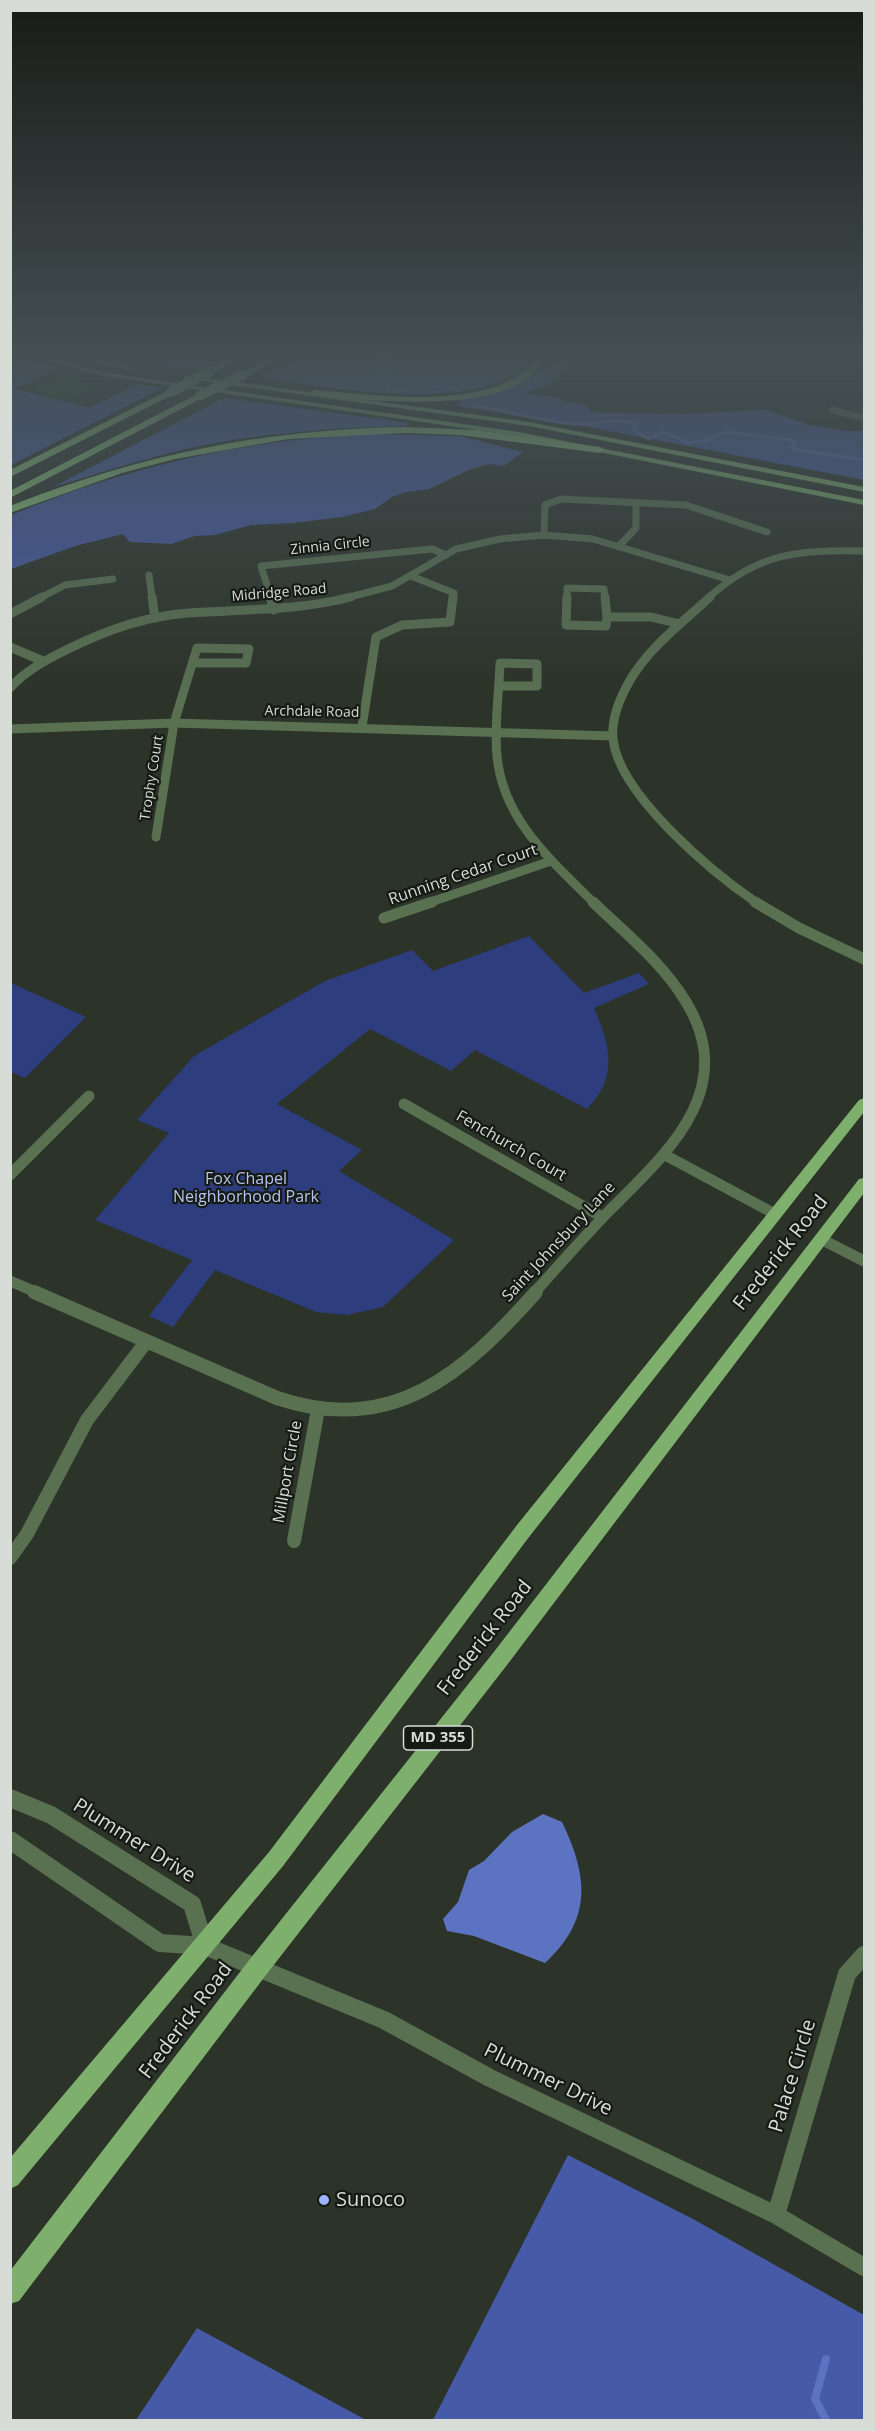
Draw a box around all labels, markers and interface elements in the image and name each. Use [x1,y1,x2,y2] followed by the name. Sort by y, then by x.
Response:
[289,533,371,559] street label: Zinnia Circle
[231,580,327,606] street label: Midridge Road
[265,703,359,721] street label: Archdale Road
[137,734,167,822] street label: Trophy Court
[386,840,540,910] street label: Running Cedar Court
[452,1107,570,1185] street label: Fenchurch Court
[173,1169,319,1207] park label: Fox Chapel Neighborhood Park
[498,1178,620,1306] street label: Saint Johnsbury Lane
[729,1191,833,1315] street label: Frederick Road
[270,1419,306,1525] street label: Millport Circle
[433,1576,537,1700] street label: Frederick Road
[404,1726,472,1750] road number: MD 355
[68,1794,200,1888] street label: Plummer Drive
[134,1958,238,2084] street label: Frederick Road
[764,2017,822,2135] street label: Palace Circle
[480,2039,616,2121] street label: Plummer Drive
[336,2188,405,2212] place label: Sunoco
[317,2193,331,2207] marker: Sunoco

